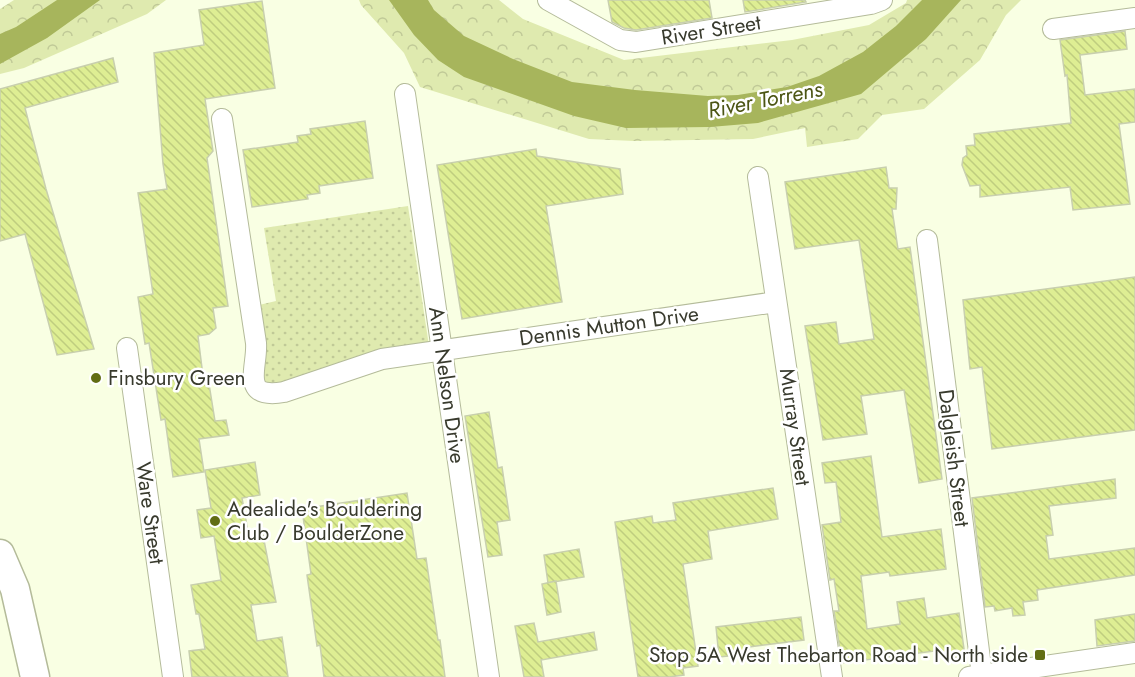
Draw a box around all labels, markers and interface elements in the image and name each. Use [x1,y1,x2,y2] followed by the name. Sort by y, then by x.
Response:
[659,7,763,53] street label: River Street
[705,72,825,126] water label: River Torrens
[517,299,701,353] street label: Dennis Mutton Drive
[421,305,473,466] street label: Ann Nelson Drive
[108,363,246,393] place label: Finsbury Green
[772,366,818,488] street label: Murray Street
[89,371,103,385] marker: Finsbury Green
[931,388,977,528] street label: Dalgleish Street
[128,460,172,566] street label: Ware Street
[227,494,422,548] place label: Adealide's Bouldering Club / BoulderZone
[208,514,222,528] marker: Adealide's Bouldering Club / BoulderZone
[649,640,1028,670] place label: Stop 5A West Thebarton Road - North side
[1033,648,1047,662] marker: Stop 5A West Thebarton Road - North side

